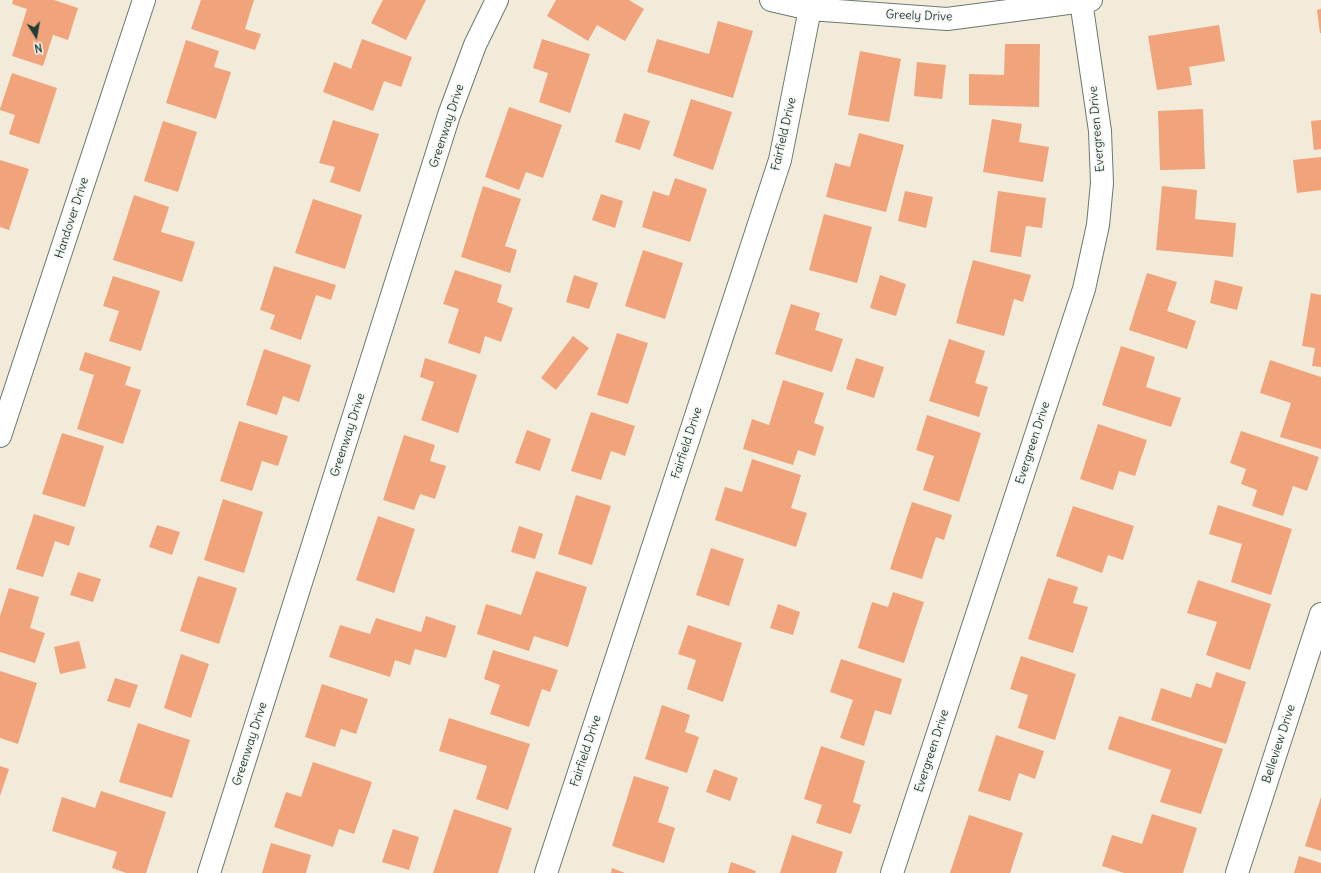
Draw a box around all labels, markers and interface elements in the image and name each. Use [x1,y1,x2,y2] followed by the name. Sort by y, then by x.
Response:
[885,8,953,24] street label: Greely Drive
[16,16,56,56] north arrow
[33,40,43,55] text: N
[427,82,467,170] street label: Greenway Drive
[1086,85,1108,173] street label: Evergreen Drive
[769,96,799,172] street label: Fairfield Drive
[52,176,92,260] street label: Handover Drive
[328,391,368,479] street label: Greenway Drive
[1013,400,1053,486] street label: Evergreen Drive
[669,405,705,481] street label: Fairfield Drive
[230,700,270,788] street label: Greenway Drive
[1260,703,1298,785] street label: Belleview Drive
[912,708,952,794] street label: Evergreen Drive
[568,713,604,789] street label: Fairfield Drive

